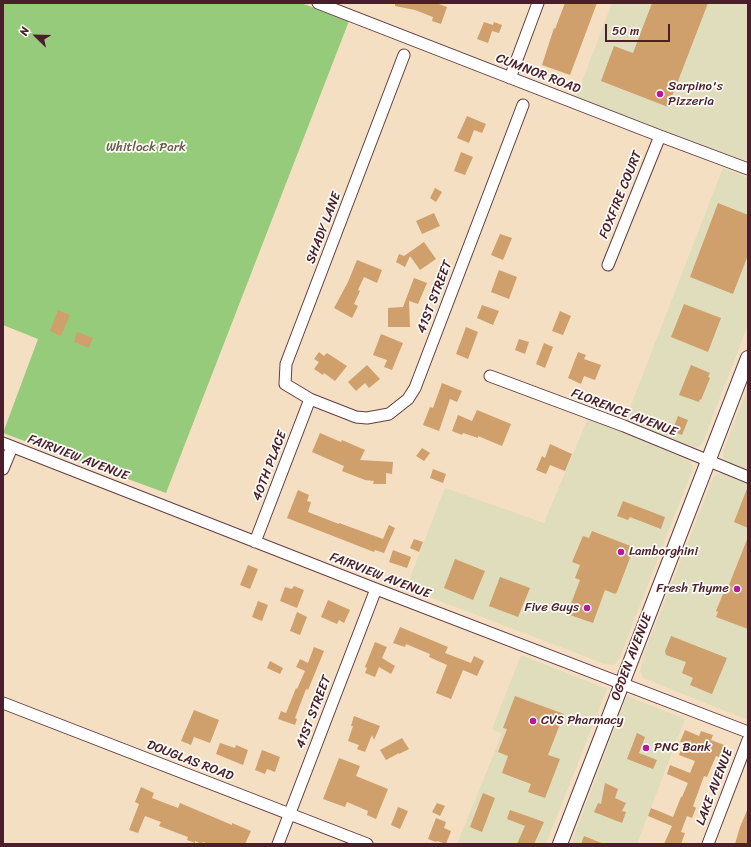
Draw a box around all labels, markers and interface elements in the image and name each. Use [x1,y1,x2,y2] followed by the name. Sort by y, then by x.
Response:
[16,16,56,56] north arrow
[607,16,672,42] scale bar
[612,20,639,42] text: 50 m
[14,24,35,38] text: N
[494,51,582,97] street label: CUMNOR ROAD
[668,79,723,110] place label: Sarpino's Pizzeria
[655,89,665,99] marker: Sarpino's Pizzeria
[106,140,186,156] park label: Whitlock Park
[596,149,646,241] street label: FOXFIRE COURT
[303,190,345,266] street label: SHADY LANE
[414,258,456,336] street label: 41ST STREET
[569,386,679,440] street label: FLORENCE AVENUE
[250,429,290,503] street label: 40TH PLACE
[25,432,131,484] street label: FAIRVIEW AVENUE
[629,544,698,560] place label: Lamborghini
[616,547,626,557] marker: Lamborghini
[327,550,433,602] street label: FAIRVIEW AVENUE
[656,581,729,597] place label: Fresh Thyme
[732,584,742,594] marker: Fresh Thyme
[524,600,579,616] place label: Five Guys
[582,603,592,613] marker: Five Guys
[608,611,656,703] street label: OGDEN AVENUE
[293,673,335,751] street label: 41ST STREET
[541,713,623,729] place label: CVS Pharmacy
[528,716,538,726] marker: CVS Pharmacy
[145,737,235,785] street label: DOUGLAS ROAD
[654,740,711,756] place label: PNC Bank
[641,743,651,753] marker: PNC Bank
[693,746,737,828] street label: LAKE AVENUE

